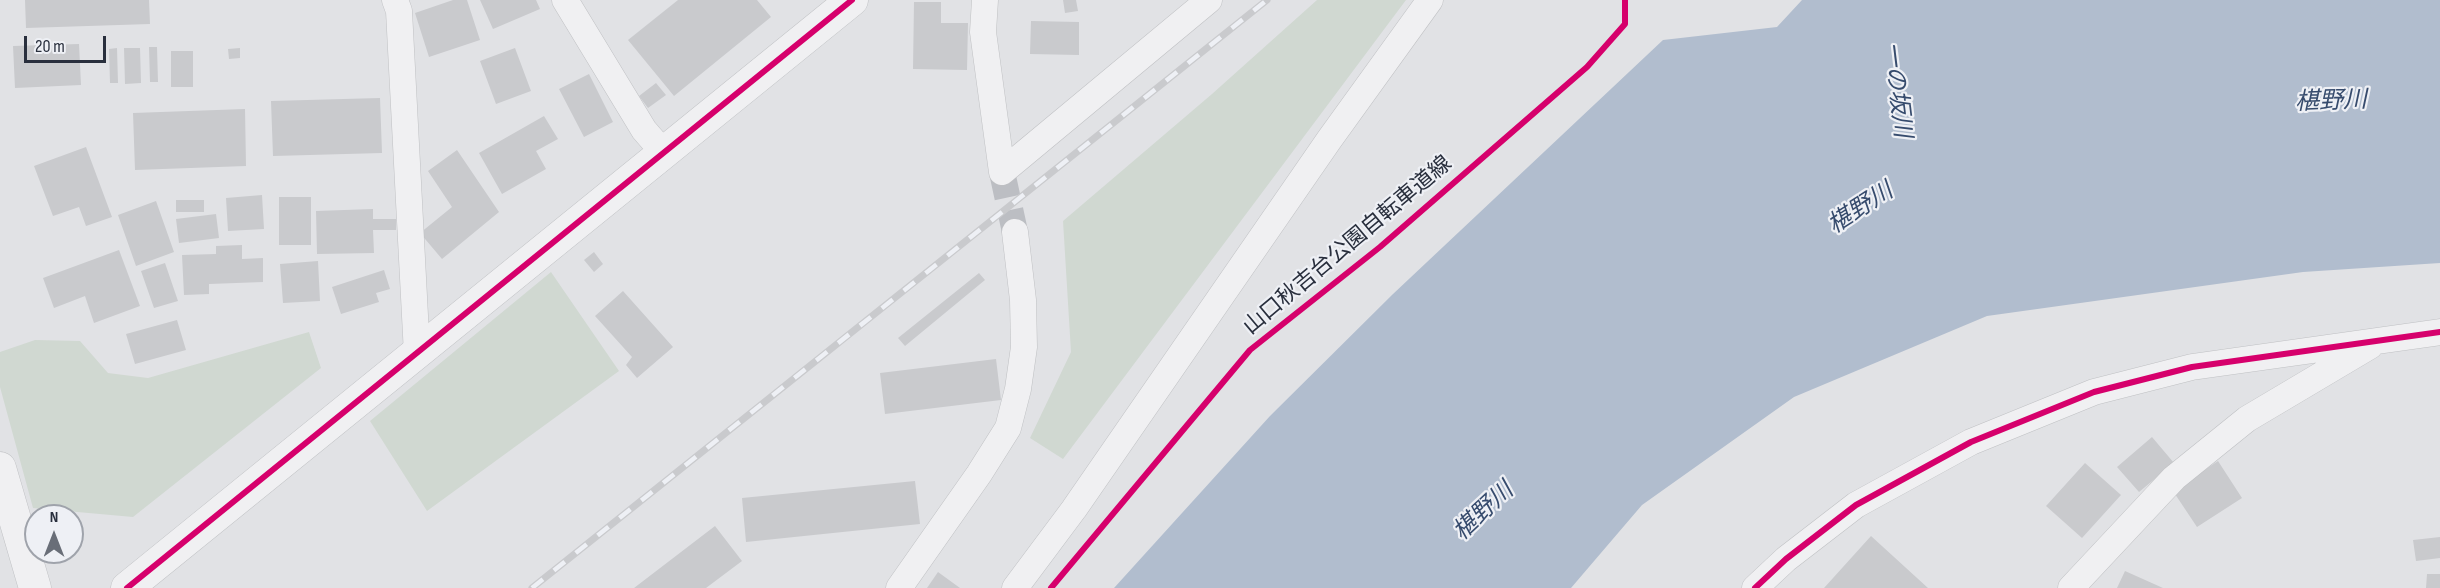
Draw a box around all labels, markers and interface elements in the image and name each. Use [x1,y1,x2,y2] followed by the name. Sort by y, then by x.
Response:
[27,24,110,62] scale bar
[35,36,65,57] text: 20 m
[1876,41,1916,139] water label: 一の坂川
[2295,86,2367,118] water label: 椹野川
[1238,151,1458,341] street label: 山口秋吉台公園自転車道線
[1823,177,1899,241] water label: 椹野川
[1448,477,1520,547] water label: 椹野川
[24,504,84,564] north arrow
[50,508,58,527] text: N

